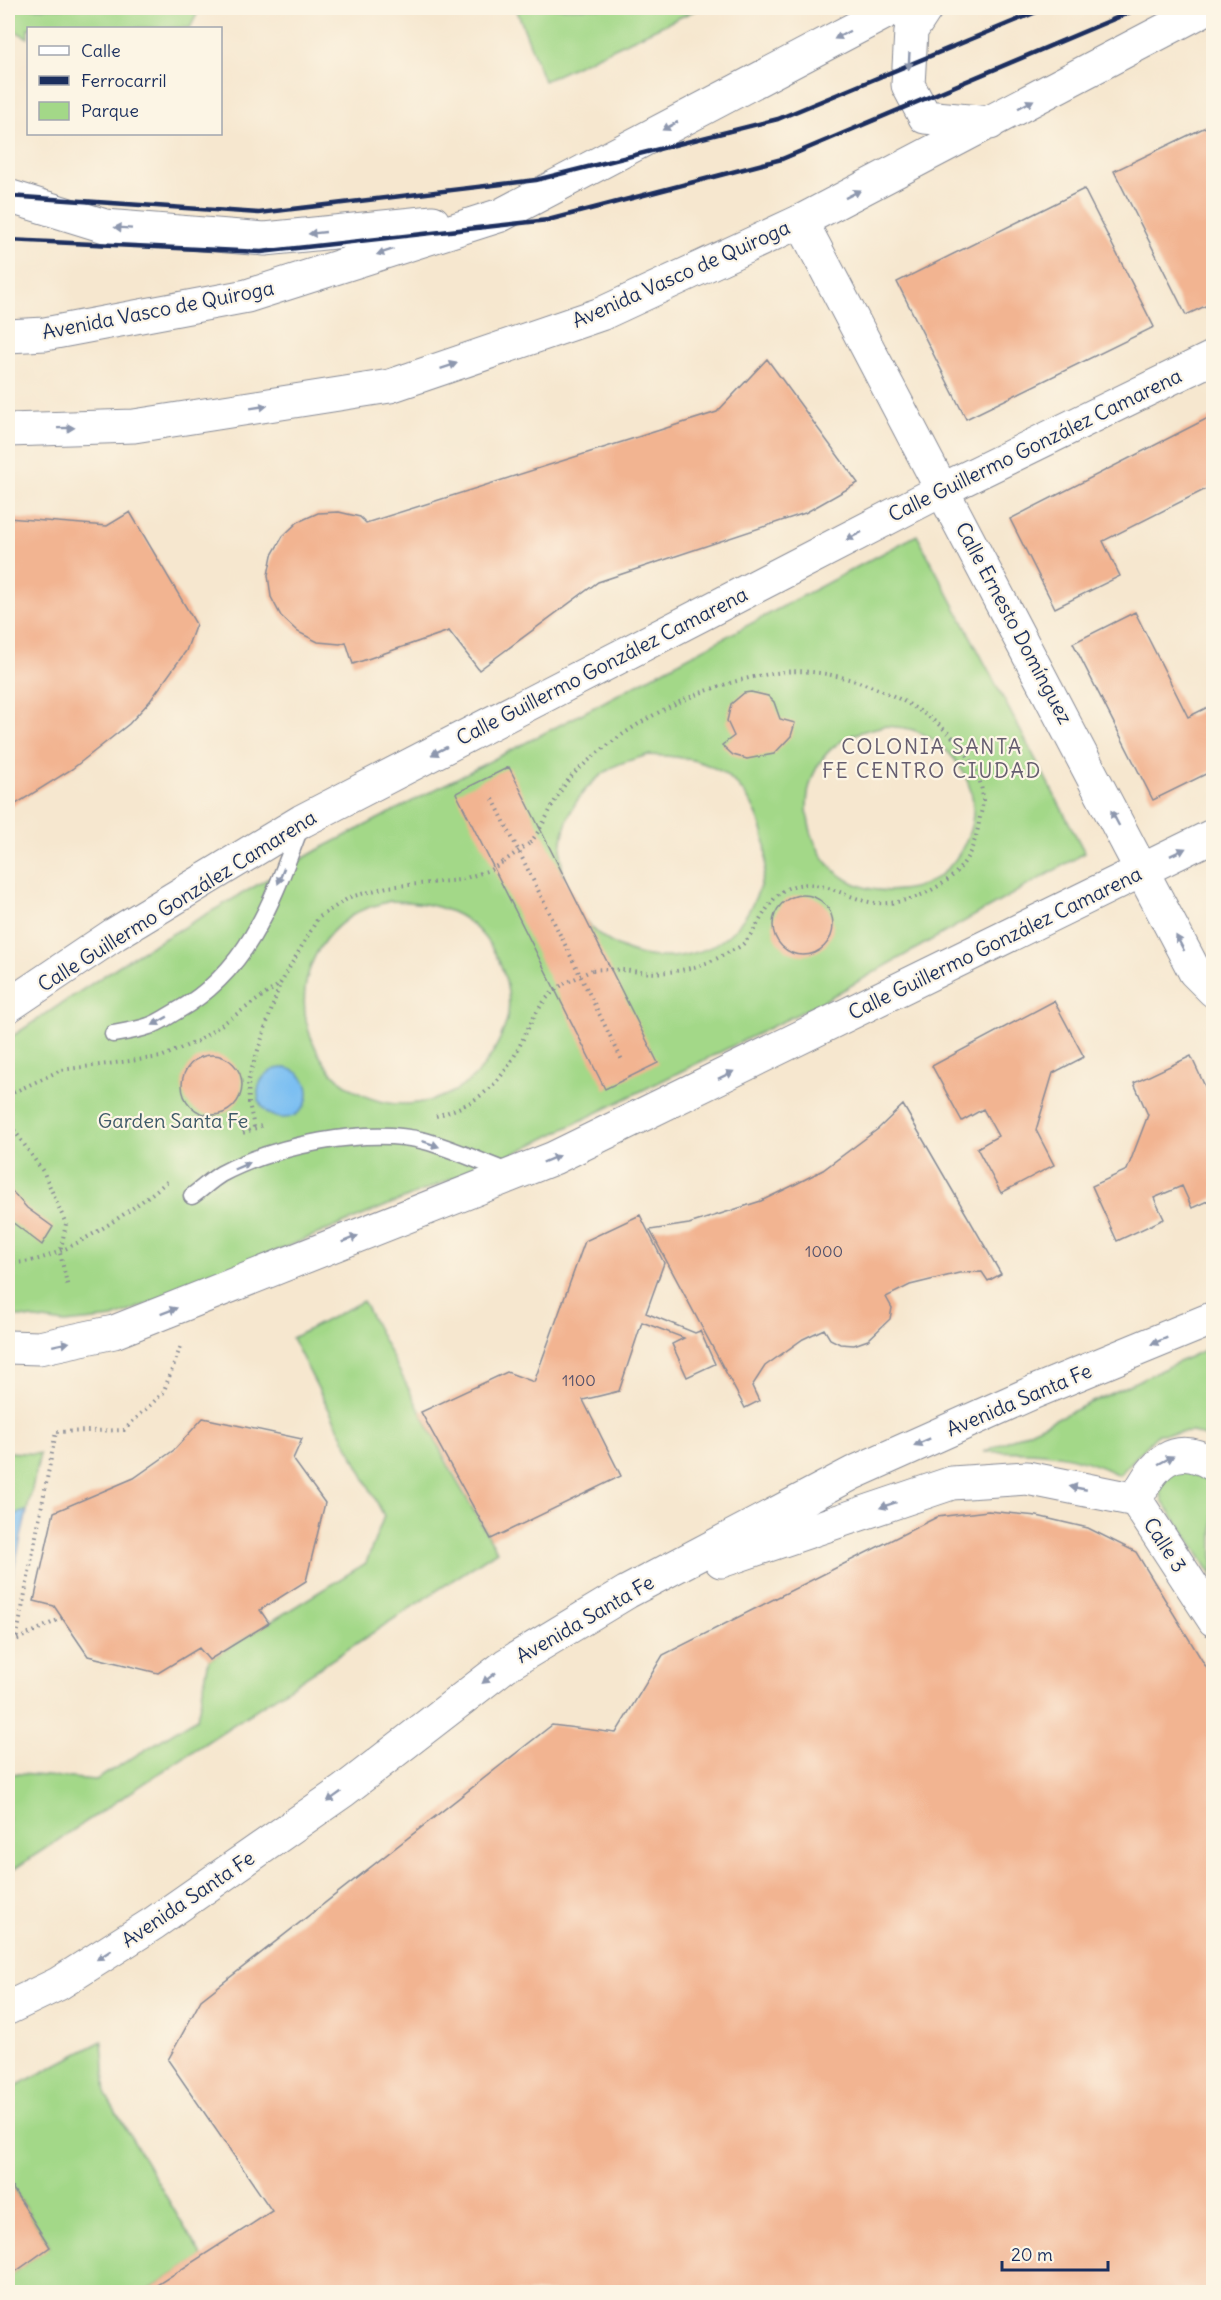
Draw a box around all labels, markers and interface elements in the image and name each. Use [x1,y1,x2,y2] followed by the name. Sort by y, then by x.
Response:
[27,27,222,135] legend
[834,30,851,40] one-way arrow
[81,39,121,62] text: Calle
[905,52,914,71] one-way arrow
[81,69,167,92] text: Ferrocarril
[81,99,139,122] text: Parque
[1018,99,1035,109] one-way arrow
[661,121,678,131] one-way arrow
[844,189,861,199] one-way arrow
[568,214,794,333] street label: Avenida Vasco de Quiroga
[113,223,132,232] one-way arrow
[307,228,326,238] one-way arrow
[376,248,394,257] one-way arrow
[40,275,276,344] street label: Avenida Vasco de Quiroga
[440,360,458,370] one-way arrow
[884,362,1186,527] street label: Calle Guillermo González Camarena
[250,402,269,411] one-way arrow
[56,423,75,433] one-way arrow
[951,518,1078,728] street label: Calle Ernesto Domínguez
[846,531,863,540] one-way arrow
[452,581,752,750] street label: Calle Guillermo González Camarena
[822,733,1042,784] district label: COLONIA SANTA FE CENTRO CIUDAD
[430,746,447,756] one-way arrow
[33,804,320,997] street label: Calle Guillermo González Camarena
[1110,809,1120,826] one-way arrow
[1169,848,1186,857] one-way arrow
[844,860,1146,1025] street label: Calle Guillermo González Camarena
[276,867,286,885] one-way arrow
[1176,935,1185,952] one-way arrow
[151,1016,168,1026] one-way arrow
[718,1070,735,1079] one-way arrow
[98,1108,248,1133] park label: Garden Santa Fe
[423,1140,441,1150] one-way arrow
[542,1154,560,1164] one-way arrow
[233,1161,251,1171] one-way arrow
[341,1234,359,1243] one-way arrow
[805,1241,843,1261] house number: 1000
[160,1306,178,1315] one-way arrow
[1151,1336,1168,1345] one-way arrow
[52,1339,71,1348] one-way arrow
[943,1358,1095,1441] street label: Avenida Santa Fe
[562,1370,596,1390] house number: 1100
[913,1437,931,1447] one-way arrow
[1158,1455,1175,1465] one-way arrow
[1069,1483,1088,1492] one-way arrow
[879,1500,897,1510] one-way arrow
[1139,1513,1192,1577] street label: Calle 3
[511,1569,658,1668] street label: Avenida Santa Fe
[481,1672,496,1684] one-way arrow
[327,1791,342,1803] one-way arrow
[116,1845,259,1952] street label: Avenida Santa Fe
[96,1949,112,1960] one-way arrow
[1002,2234,1108,2272] scale bar
[1011,2243,1053,2266] text: 20 m

